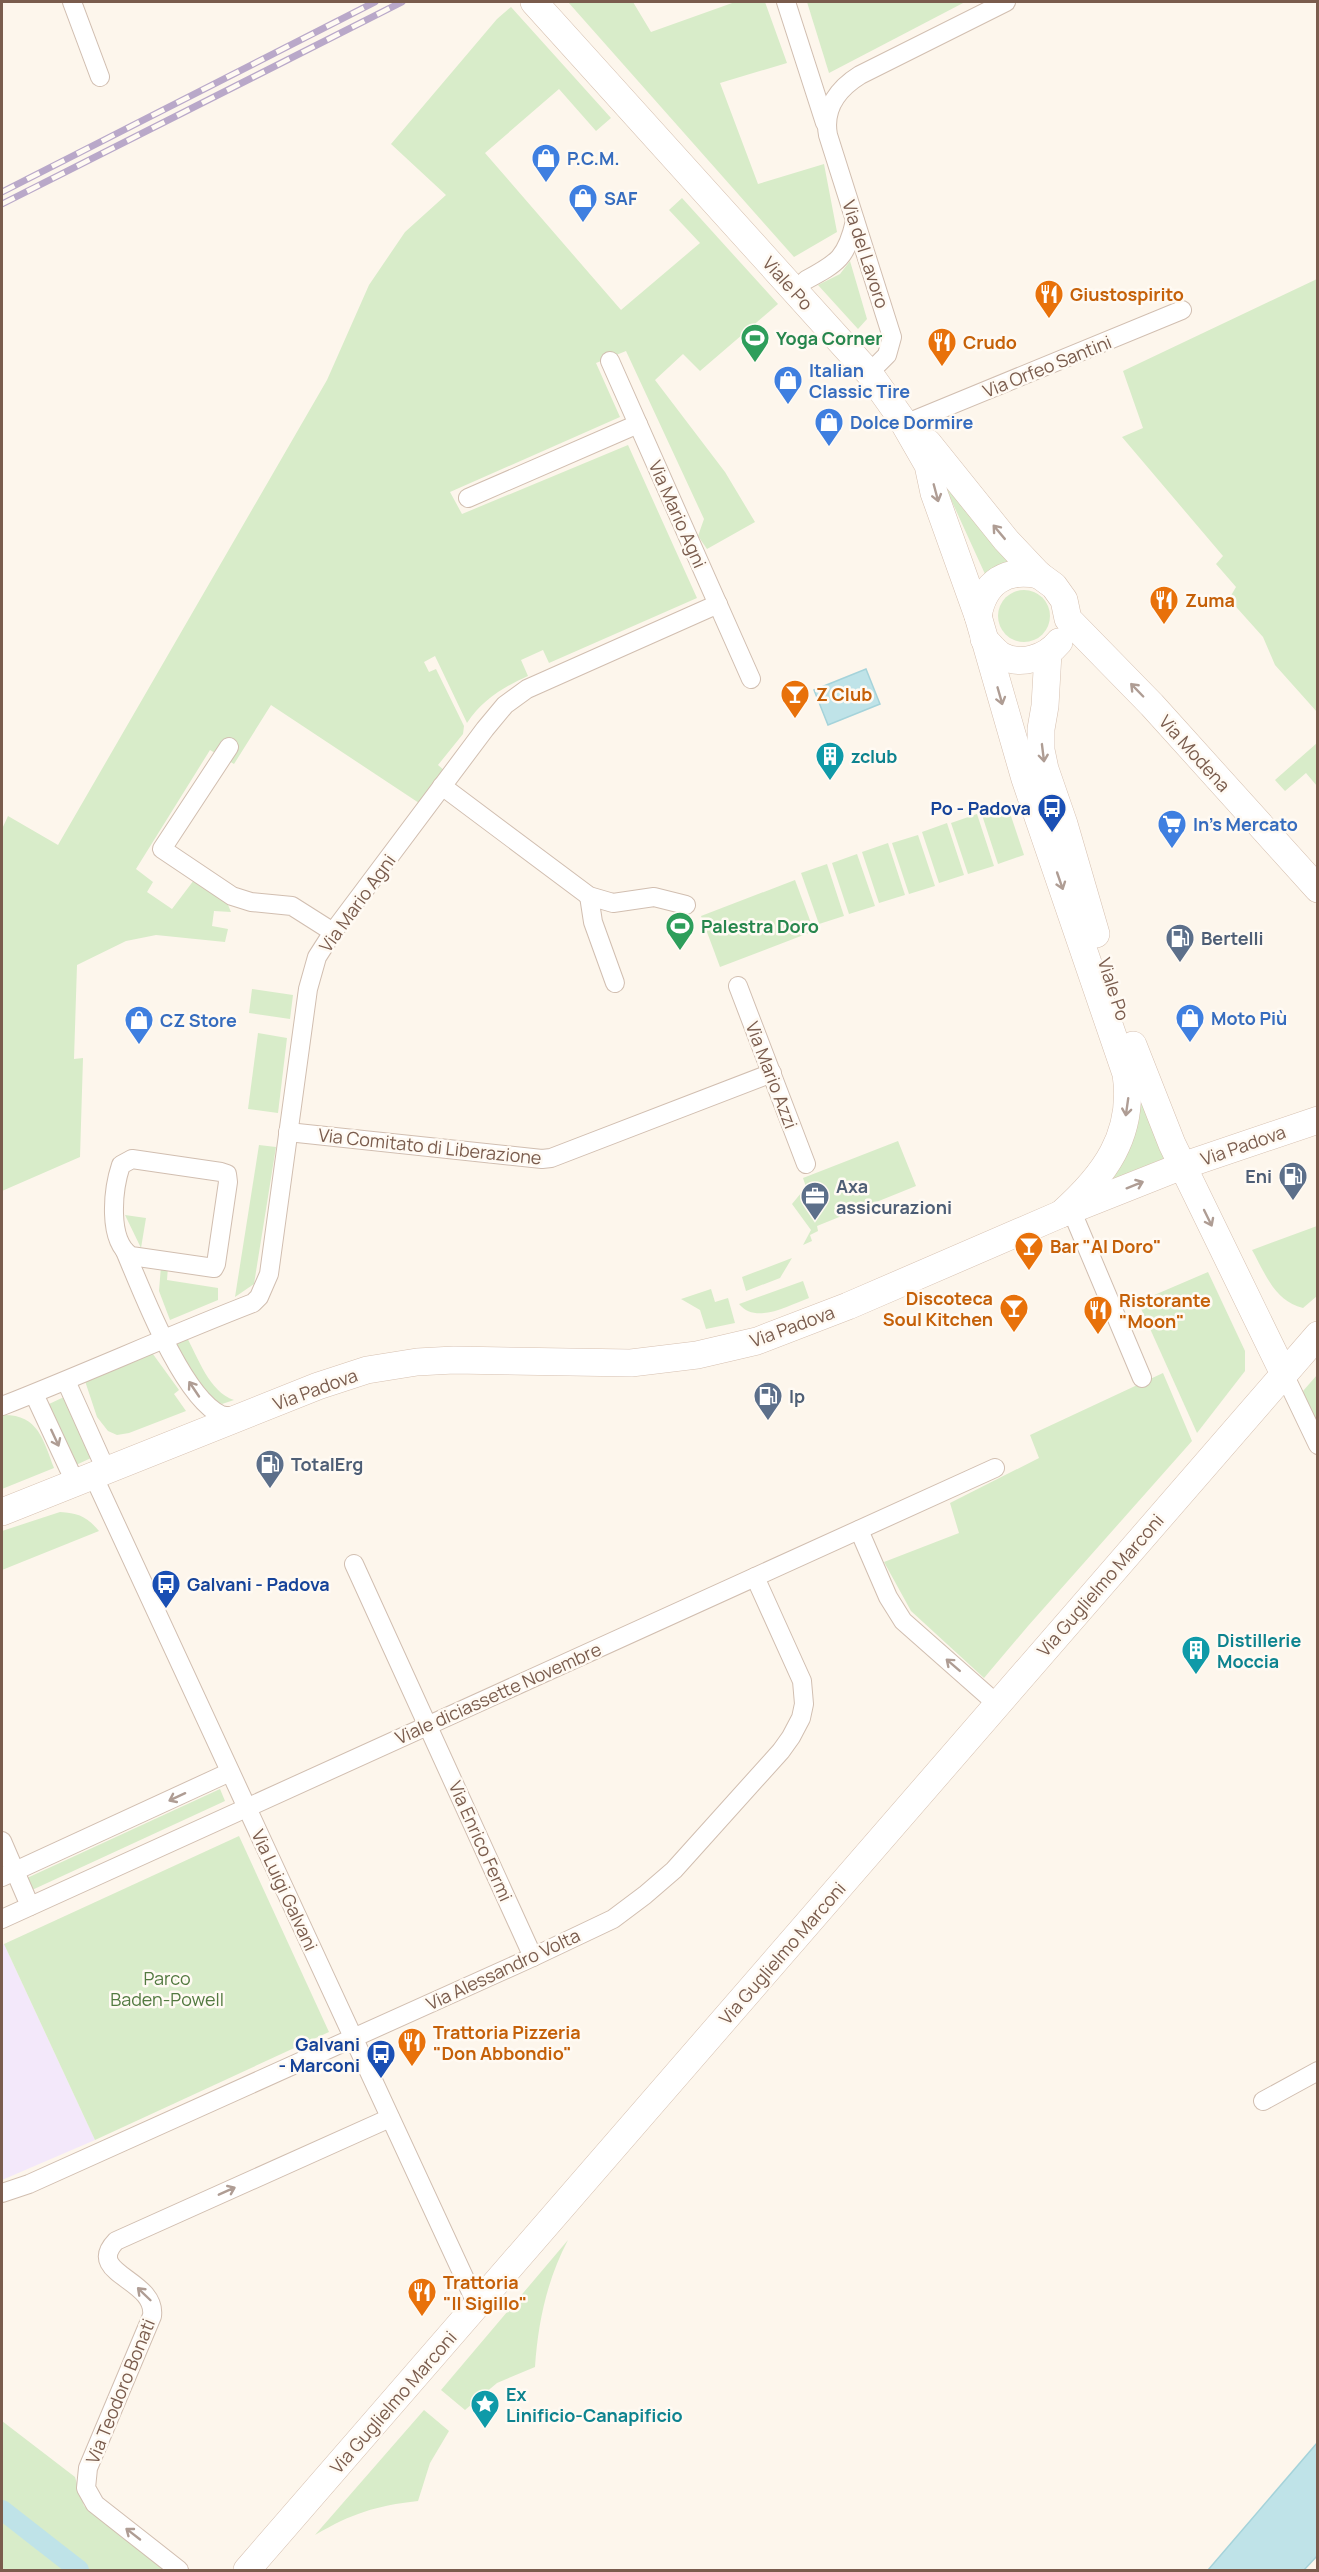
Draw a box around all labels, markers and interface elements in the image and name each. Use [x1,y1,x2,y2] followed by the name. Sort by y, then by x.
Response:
[530,142,562,184] shop icon: P.C.M.
[567,146,620,170] place label: P.C.M.
[567,182,599,224] shop icon: SAF
[604,186,638,210] place label: SAF
[837,197,895,311] street label: Via del Lavoro
[758,251,818,315] street label: Viale Po
[1033,278,1065,320] restaurant icon: Giustospirito
[1070,282,1184,306] place label: Giustospirito
[739,322,771,364] sports icon: Yoga Corner
[776,326,882,350] place label: Yoga Corner
[926,326,958,368] restaurant icon: Crudo
[979,329,1115,403] street label: Via Orfeo Santini
[963,330,1017,354] place label: Crudo
[809,358,910,403] place label: Italian Classic Tire
[772,364,804,406] shop icon: Italian Classic Tire
[813,406,845,448] shop icon: Dolce Dormire
[850,410,973,434] place label: Dolce Dormire
[644,456,712,572] street label: Via Mario Agni
[930,483,942,502] one-way arrow
[992,525,1006,540] one-way arrow
[1148,584,1180,626] restaurant icon: Zuma
[1185,588,1235,612] place label: Zuma
[779,678,811,720] bar icon: Z Club
[816,682,872,706] place label: Z Club
[1130,683,1145,698] one-way arrow
[995,686,1007,705] one-way arrow
[1154,709,1236,797] street label: Via Modena
[814,740,846,782] building icon: zclub
[1037,742,1048,762] one-way arrow
[851,744,897,768] place label: zclub
[1036,792,1068,834] bus stop icon: Po - Padova
[930,796,1031,820] place label: Po - Padova
[1156,808,1188,850] supermarket icon: In's Mercato
[1193,812,1298,836] place label: In's Mercato
[313,849,401,957] street label: Via Mario Agni
[1055,871,1066,890] one-way arrow
[664,910,696,952] sports icon: Palestra Doro
[701,914,819,938] place label: Palestra Doro
[1164,922,1196,964] fuel station icon: Bertelli
[1201,926,1264,950] place label: Bertelli
[1093,955,1135,1023] street label: Viale Po
[1174,1002,1206,1044] shop icon: Moto Più
[123,1004,155,1046] shop icon: CZ Store
[1211,1006,1287,1030] place label: Moto Più
[160,1008,237,1032] place label: CZ Store
[741,1018,803,1132] street label: Via Mario Azzi
[1121,1097,1132,1116] one-way arrow
[1197,1119,1289,1171] street label: Via Padova
[317,1122,543,1170] street label: Via Comitato di Liberazione
[1277,1160,1309,1202] fuel station icon: Eni
[1245,1164,1272,1188] place label: Eni
[836,1174,952,1219] place label: Axa assicurazioni
[1125,1179,1144,1190] one-way arrow
[799,1180,831,1222] office icon: Axa assicurazioni
[1203,1209,1214,1227] one-way arrow
[1013,1230,1045,1272] bar icon: Bar "Al Doro"
[1050,1234,1161,1258] place label: Bar "Al Doro"
[883,1286,993,1331] place label: Discoteca Soul Kitchen
[1119,1288,1211,1333] place label: Ristorante "Moon"
[998,1292,1030,1334] bar icon: Discoteca Soul Kitchen
[1082,1294,1114,1336] restaurant icon: Ristorante "Moon"
[746,1300,838,1352] street label: Via Padova
[269,1363,361,1415] street label: Via Padova
[752,1380,784,1422] fuel station icon: Ip
[188,1381,200,1398] one-way arrow
[789,1384,805,1408] place label: Ip
[49,1428,61,1446] one-way arrow
[254,1448,286,1490] fuel station icon: TotalErg
[291,1452,363,1476] place label: TotalErg
[1031,1509,1169,1661] street label: Via Guglielmo Marconi
[150,1568,182,1610] bus stop icon: Galvani - Padova
[187,1572,330,1596] place label: Galvani - Padova
[1217,1628,1301,1673] place label: Distillerie Moccia
[1180,1634,1212,1676] building icon: Distillerie Moccia
[391,1637,605,1749] street label: Viale diciassette Novembre
[946,1658,961,1672] one-way arrow
[444,1777,518,1905] street label: Via Enrico Fermi
[169,1791,187,1803] one-way arrow
[246,1825,324,1955] street label: Via Luigi Galvani
[713,1877,851,2029] street label: Via Guglielmo Marconi
[422,1923,584,2015] street label: Via Alessandro Volta
[110,1966,224,2011] park label: Parco Baden-Powell
[433,2020,581,2065] place label: Trattoria Pizzeria "Don Abbondio"
[396,2026,428,2068] restaurant icon: Trattoria Pizzeria "Don Abbondio"
[279,2032,360,2077] place label: Galvani - Marconi
[365,2038,397,2080] bus stop icon: Galvani - Marconi
[218,2185,236,2196] one-way arrow
[443,2270,527,2315] place label: Trattoria "Il Sigillo"
[406,2276,438,2318] restaurant icon: Trattoria "Il Sigillo"
[136,2286,151,2301] one-way arrow
[80,2315,160,2467] street label: Via Teodoro Bonati
[324,2326,462,2478] street label: Via Guglielmo Marconi
[506,2382,683,2427] place label: Ex Linificio-Canapificio
[469,2388,501,2430] place icon: Ex Linificio-Canapificio
[126,2528,142,2541] one-way arrow

